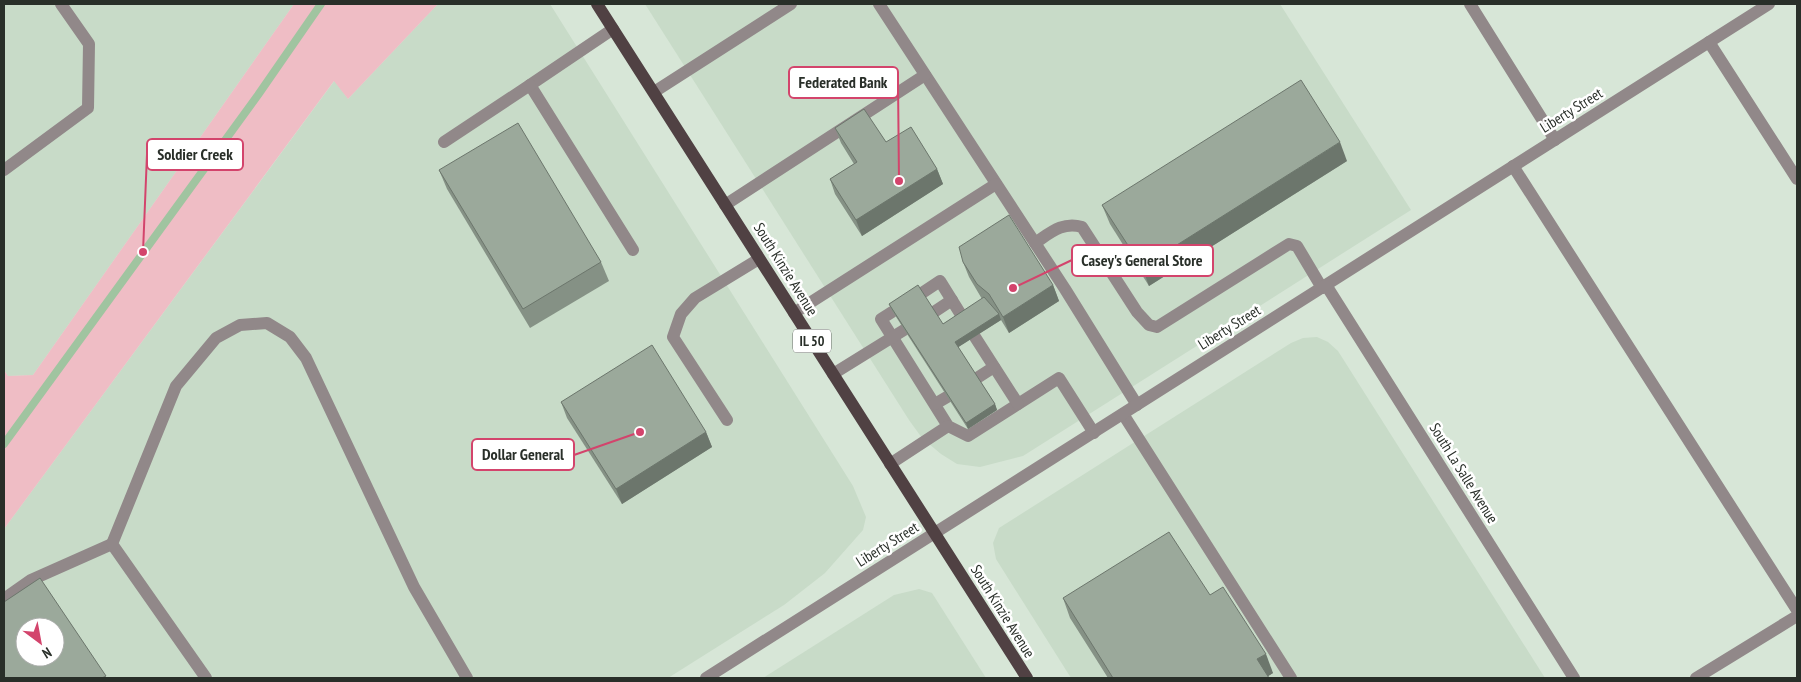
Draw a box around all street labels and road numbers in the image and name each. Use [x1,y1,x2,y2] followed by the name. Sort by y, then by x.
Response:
[1536,83,1606,137] street label: Liberty Street
[750,219,822,319] street label: South Kinzie Avenue
[1194,300,1264,354] street label: Liberty Street
[793,330,831,352] road number: IL 50
[1426,419,1502,527] street label: South La Salle Avenue
[852,517,922,571] street label: Liberty Street
[967,561,1039,661] street label: South Kinzie Avenue

